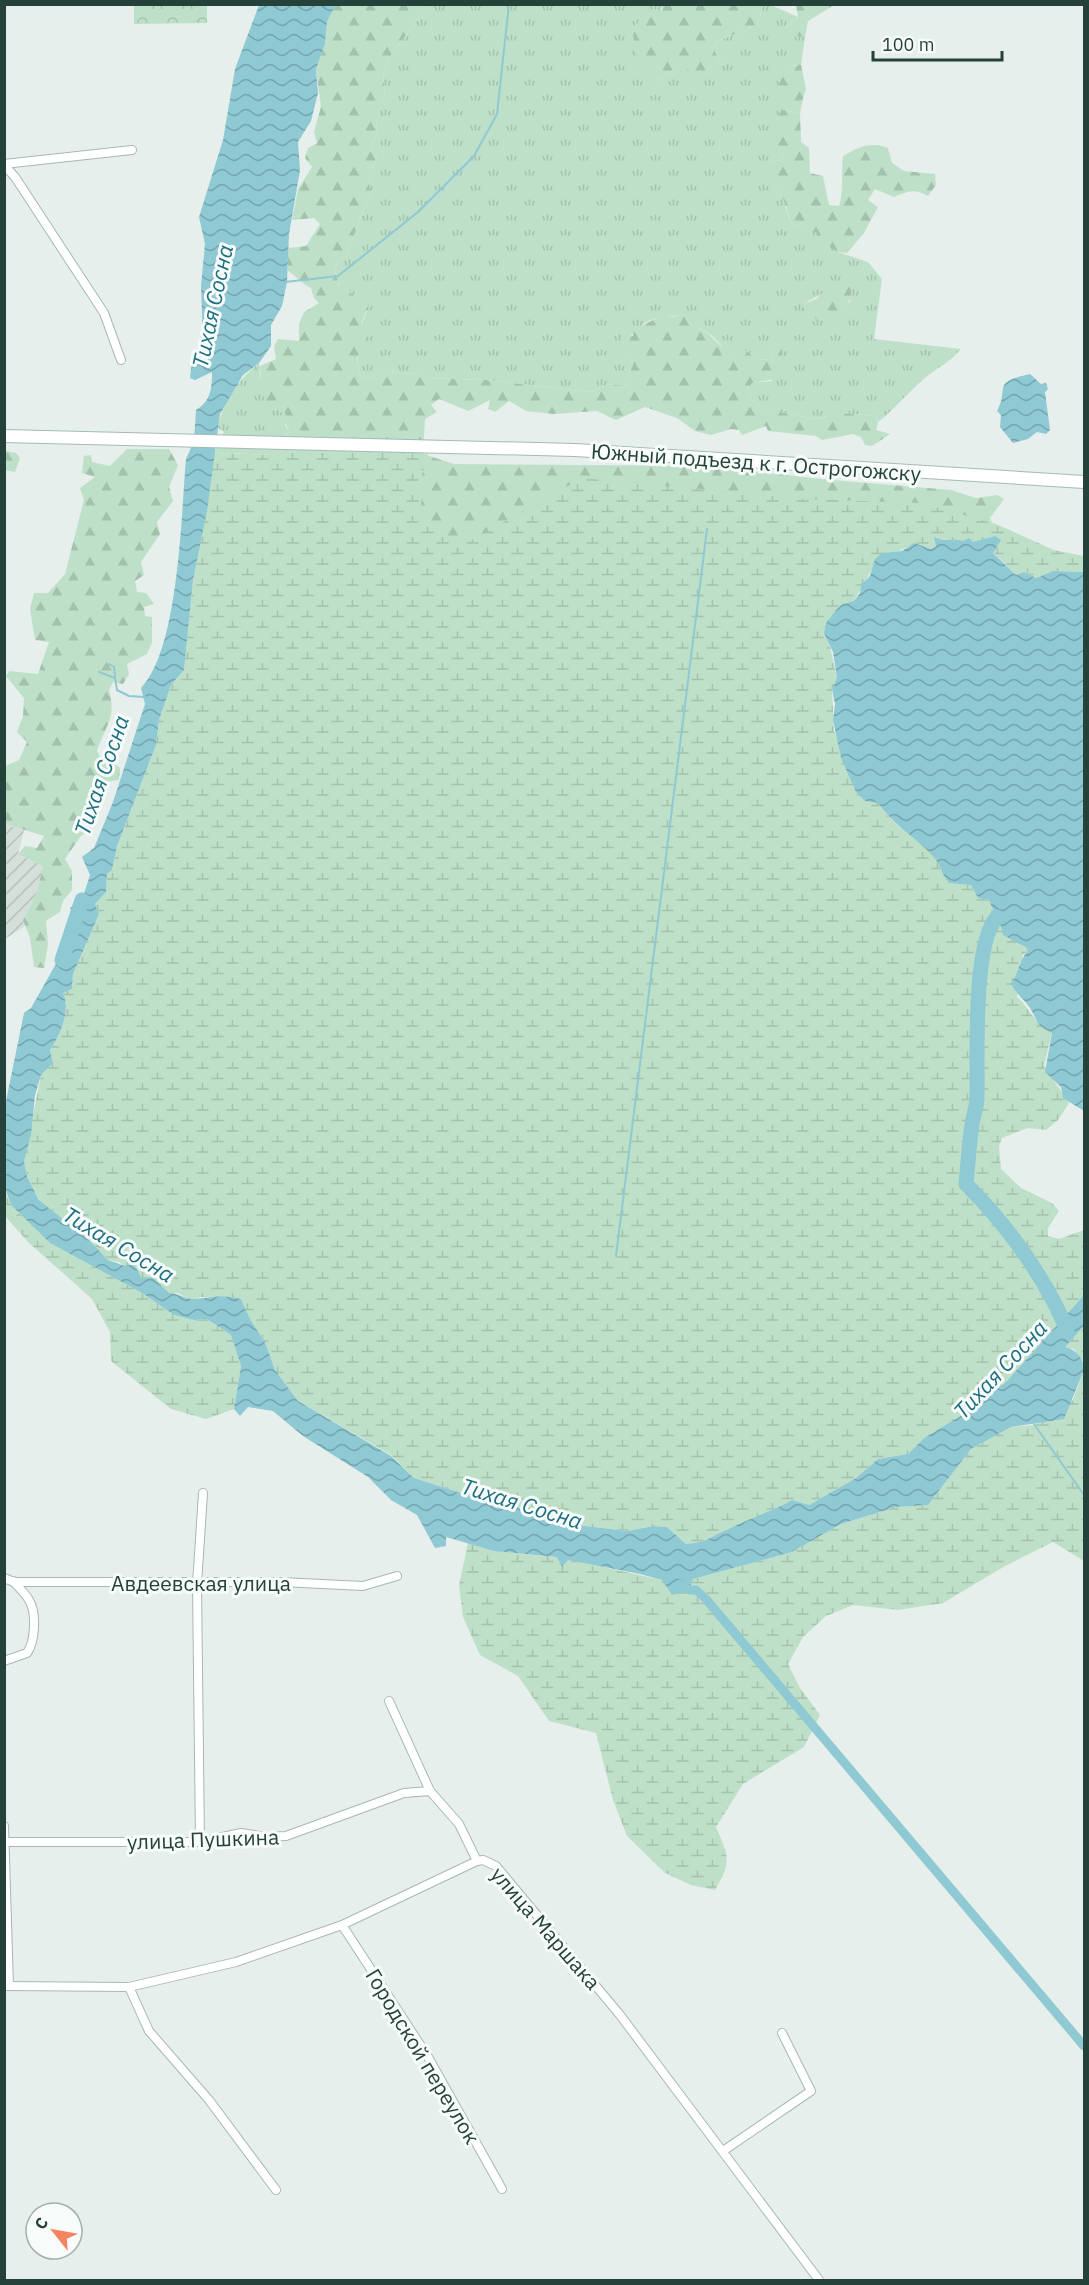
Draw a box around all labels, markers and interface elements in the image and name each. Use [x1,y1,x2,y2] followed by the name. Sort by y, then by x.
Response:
[873,24,1002,62] scale bar
[882,33,934,56] text: 100 m
[185,242,239,370] water label: Тихая Сосна
[590,437,922,488] street label: Южный подъезд к г. Острогожску
[67,711,135,839] water label: Тихая Сосна
[58,1199,180,1289] water label: Тихая Сосна
[947,1313,1053,1425] water label: Тихая Сосна
[458,1471,586,1535] water label: Тихая Сосна
[111,1569,291,1597] street label: Авдеевская улица
[126,1822,280,1856] street label: улица Пушкина
[485,1861,607,1995] street label: улица Маршака
[360,1963,486,2149] street label: Городской переулок
[24,2201,84,2261] north arrow
[30,2214,52,2233] text: С

